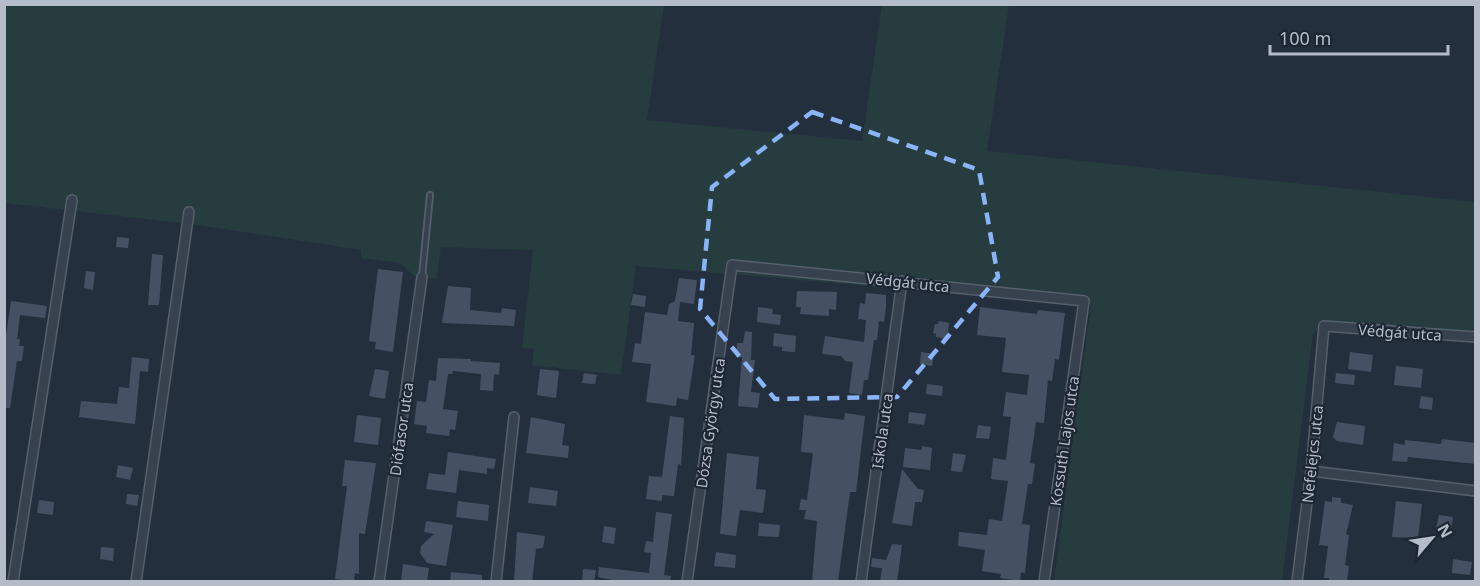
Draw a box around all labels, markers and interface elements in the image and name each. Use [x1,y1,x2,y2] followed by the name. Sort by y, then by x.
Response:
[1270,18,1448,56] scale bar
[1279,26,1331,50] text: 100 m
[865,268,951,296] street label: Védgát utca
[1358,319,1442,345] street label: Védgát utca
[691,357,729,489] street label: Dózsa György utca
[1045,375,1083,507] street label: Kossuth Lajos utca
[385,381,417,477] street label: Diófasor utca
[867,392,897,470] street label: Iskola utca
[1297,404,1327,504] street label: Nefelejcs utca
[1402,508,1462,568] north arrow
[1432,520,1458,542] text: N

